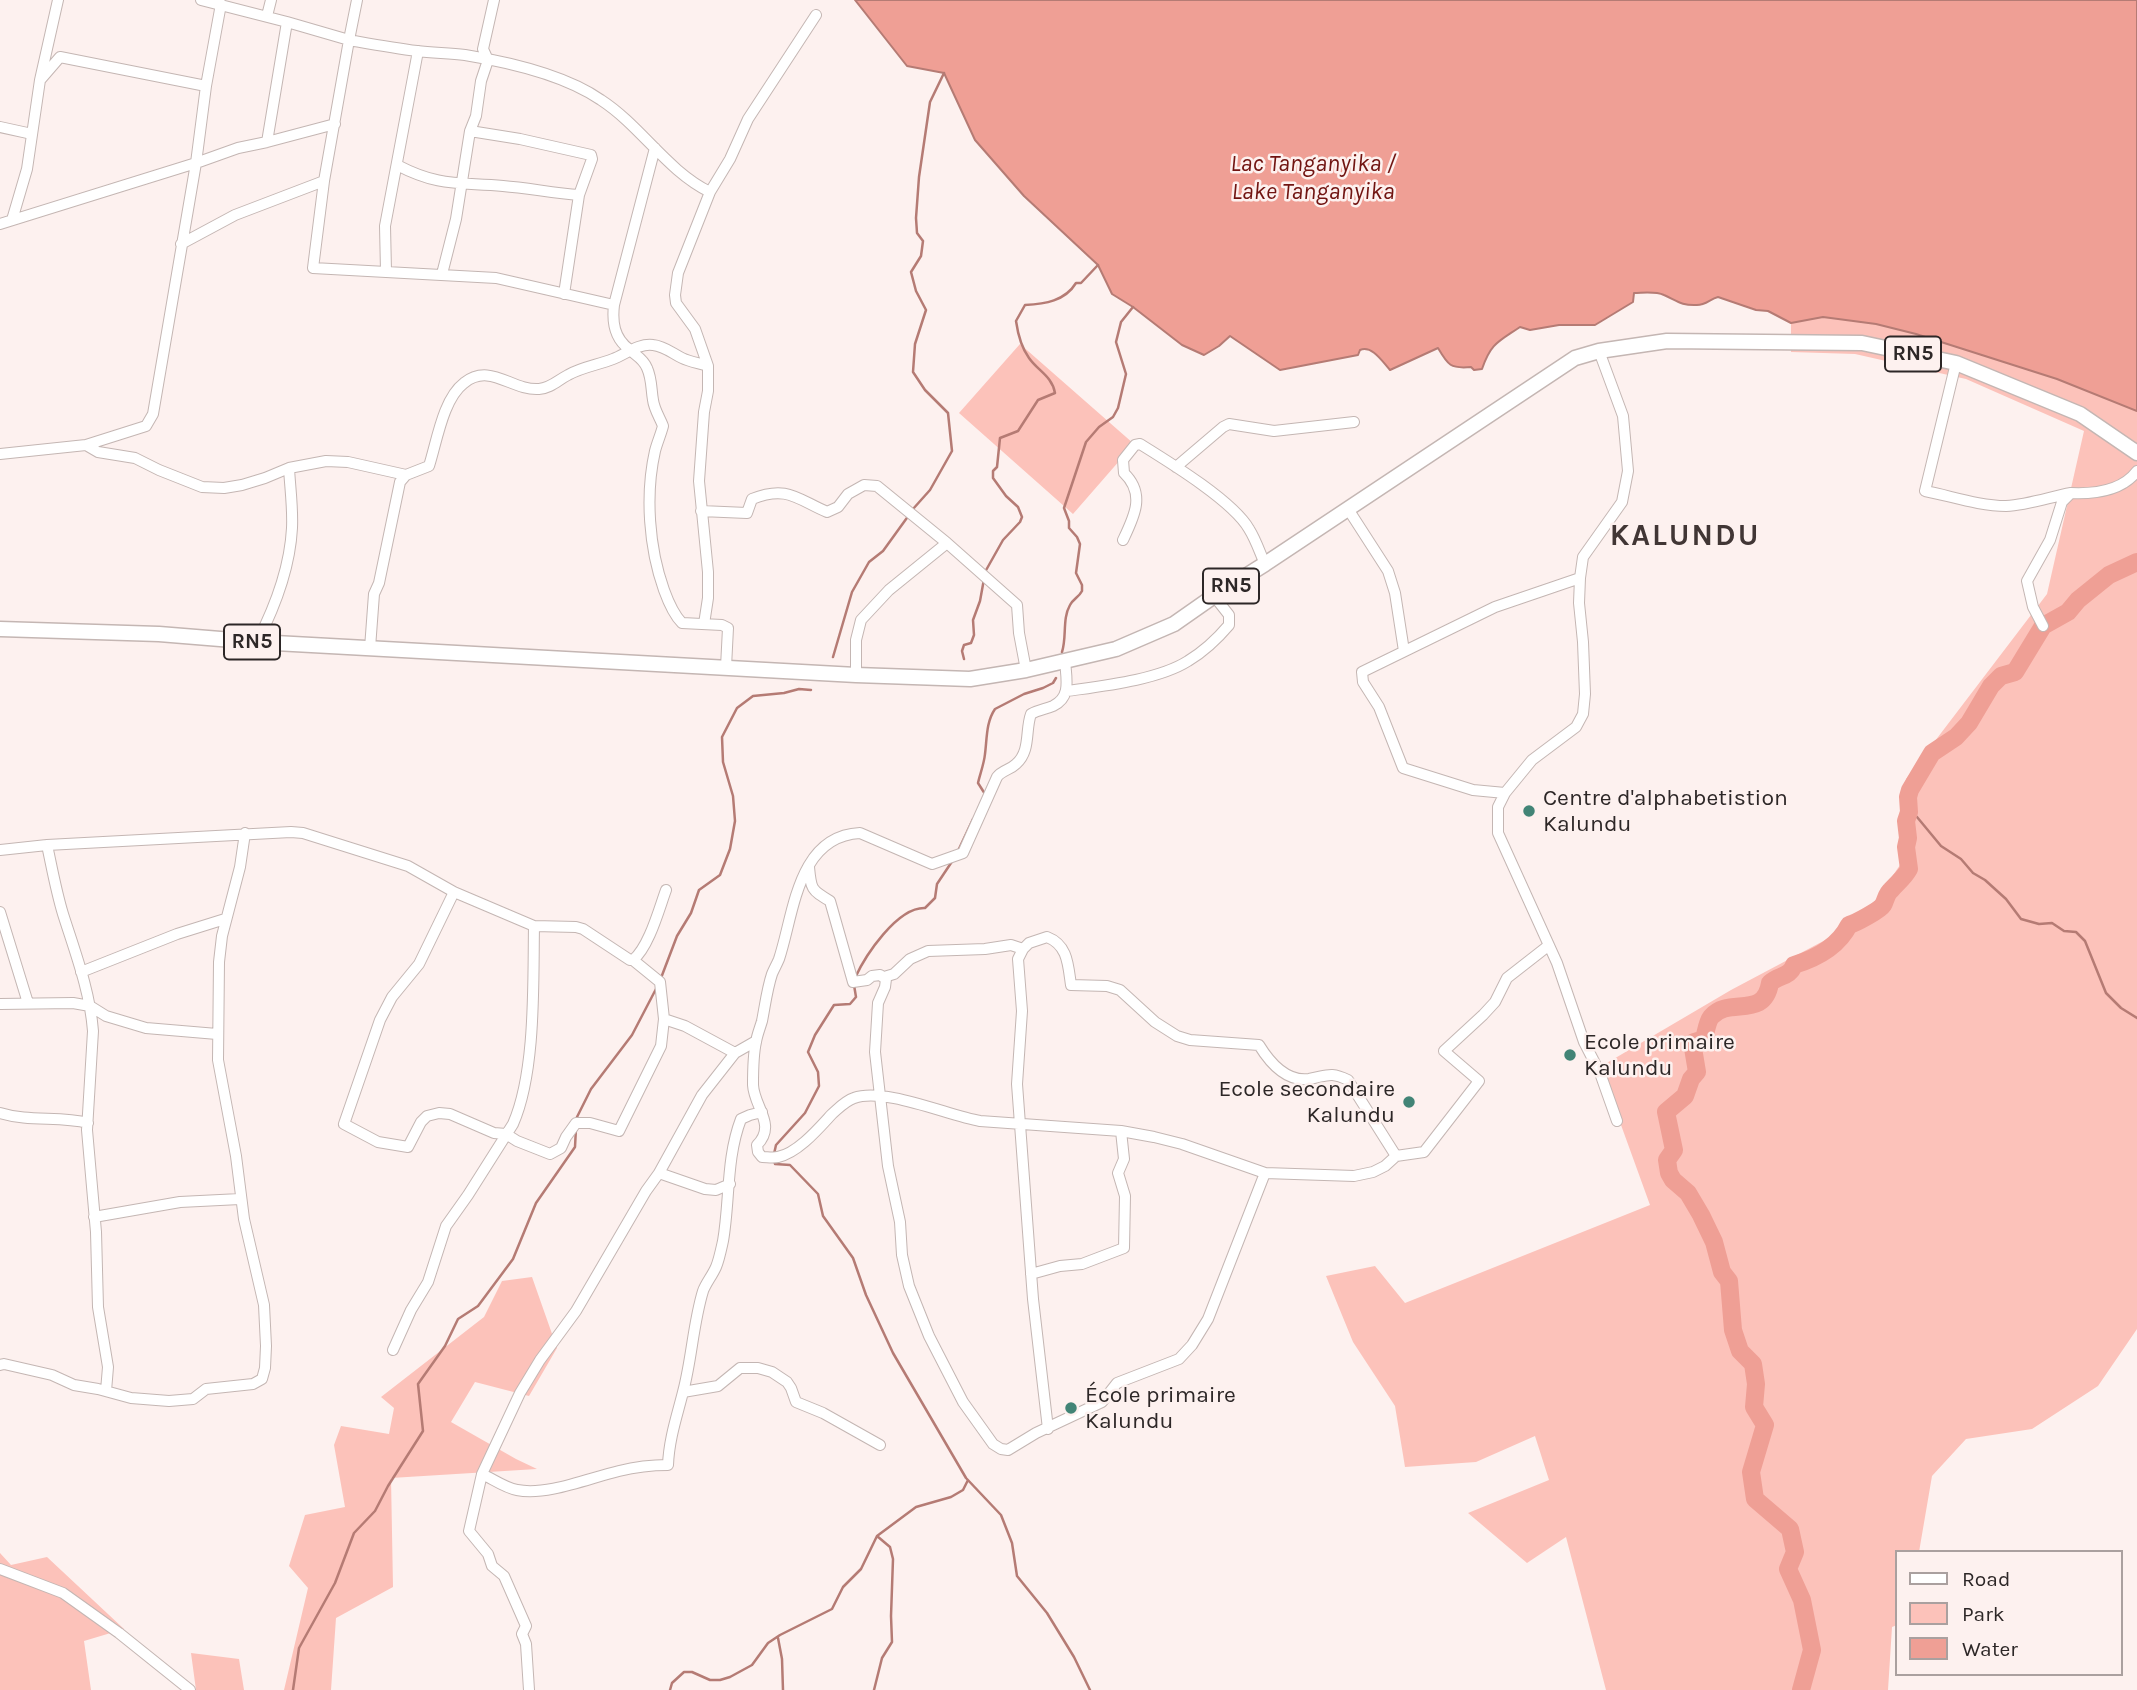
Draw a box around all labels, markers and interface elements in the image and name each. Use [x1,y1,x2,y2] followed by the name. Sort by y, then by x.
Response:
[1230,150,1396,206] water label: Lac Tanganyika / Lake Tanganyika
[1885,336,1941,372] road number: RN5
[1611,518,1759,554] district label: KALUNDU
[1203,568,1259,604] road number: RN5
[224,624,280,660] road number: RN5
[1543,784,1788,838] place label: Centre d'alphabetistion Kalundu
[1521,803,1537,819] marker: Centre d'alphabetistion Kalundu
[1584,1028,1735,1082] place label: Ecole primaire Kalundu
[1562,1047,1578,1063] marker: Ecole primaire Kalundu
[1218,1075,1395,1129] place label: Ecole secondaire Kalundu
[1401,1094,1417,1110] marker: Ecole secondaire Kalundu
[1085,1381,1236,1435] place label: École primaire Kalundu
[1063,1400,1079,1416] marker: École primaire Kalundu
[1896,1550,2123,1676] legend
[1962,1567,2010,1591] text: Road
[1962,1602,2005,1626] text: Park
[1962,1637,2018,1661] text: Water

